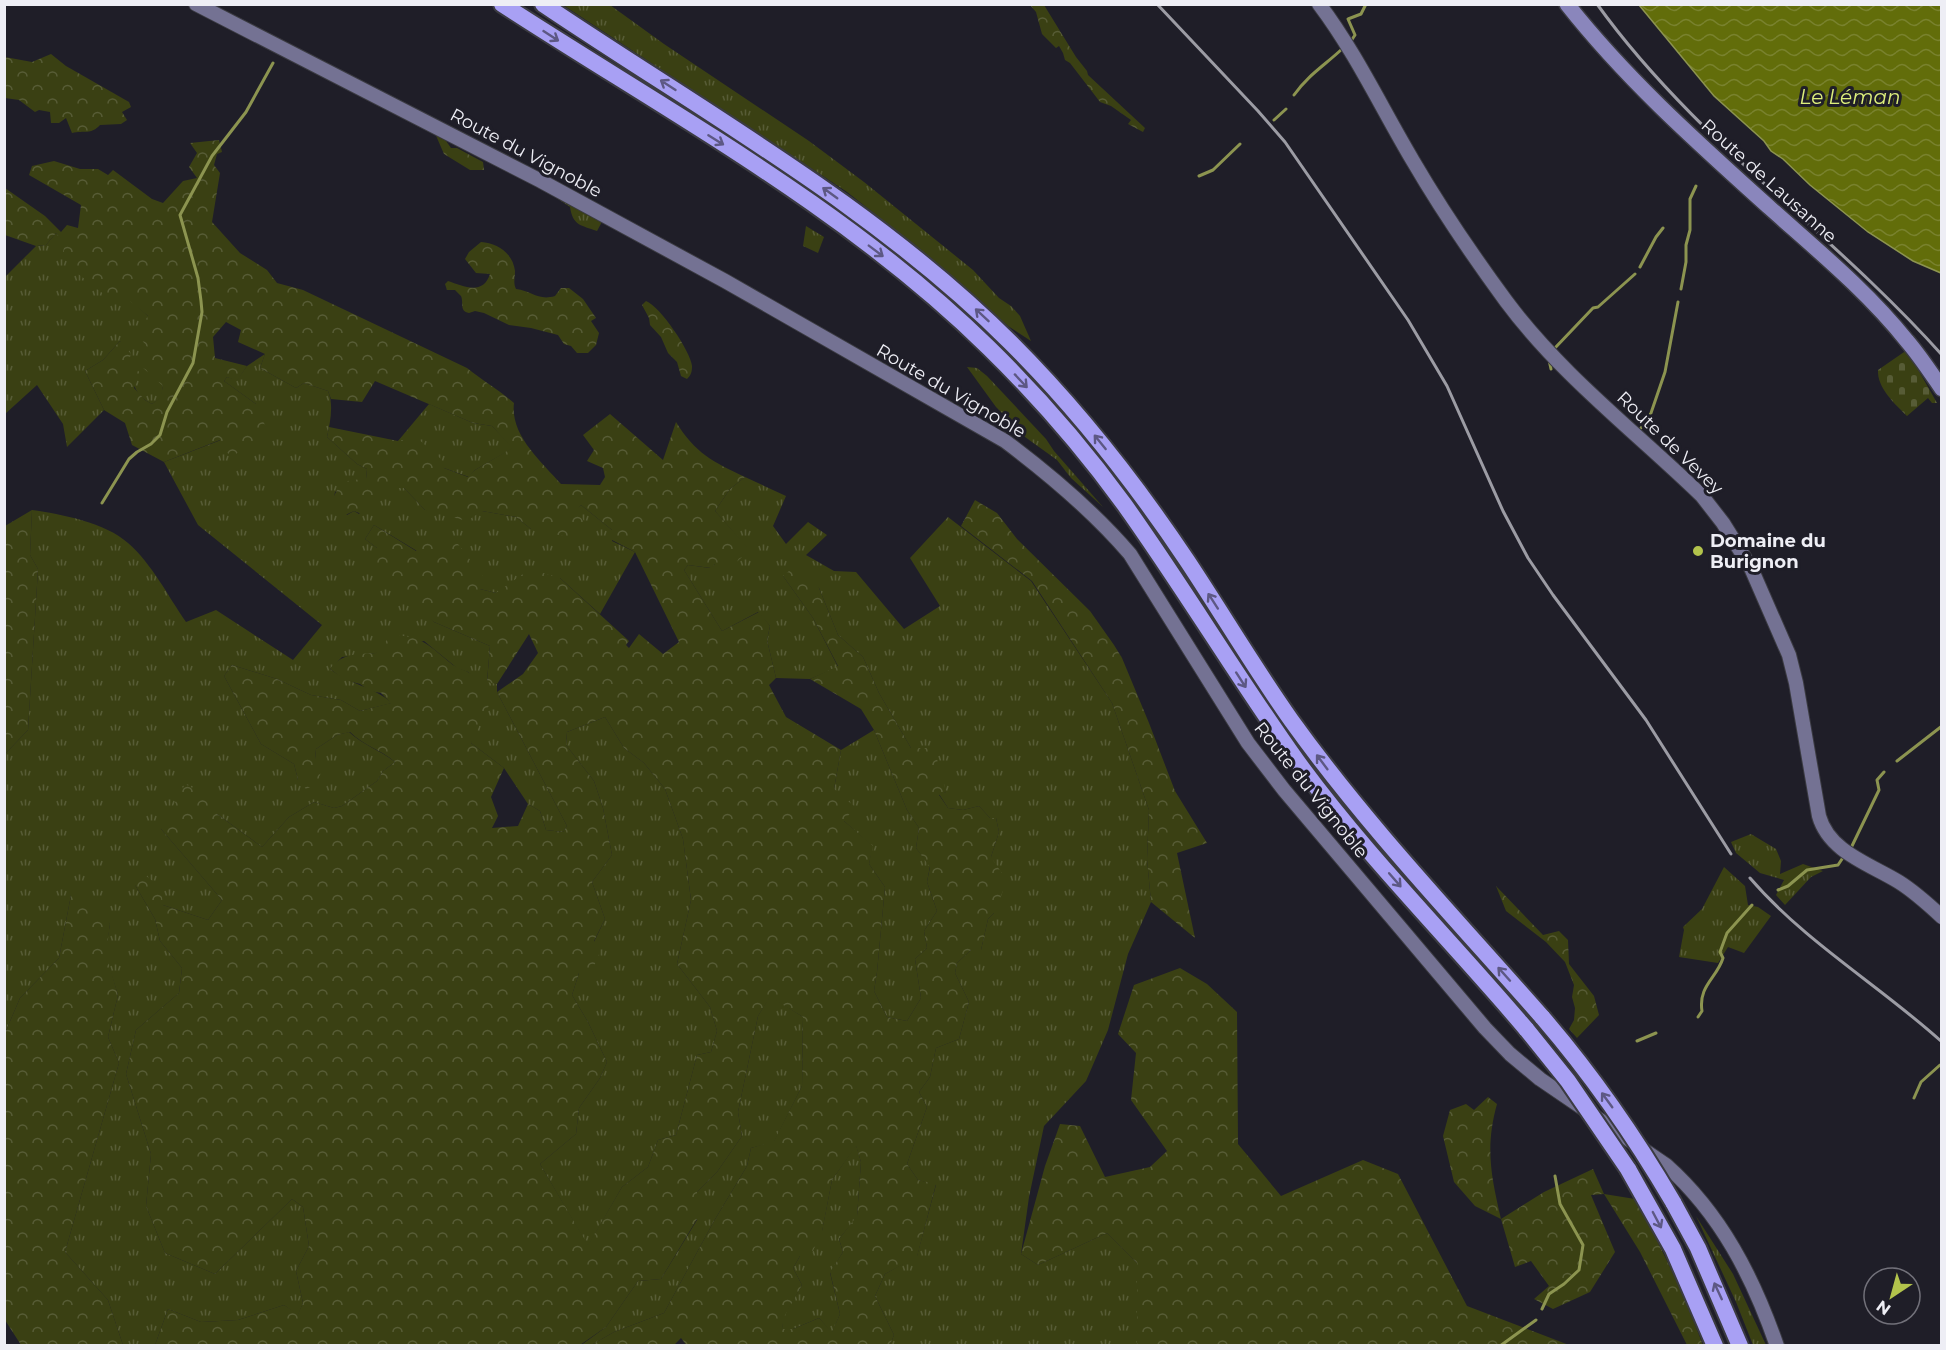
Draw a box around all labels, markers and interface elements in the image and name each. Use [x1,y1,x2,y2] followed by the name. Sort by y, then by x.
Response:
[542,30,559,42] one-way arrow
[660,79,677,91] one-way arrow
[1800,85,1900,109] water label: Le Léman
[446,104,606,202] street label: Route du Vignoble
[1697,114,1841,248] street label: Route de Lausanne
[707,135,724,147] one-way arrow
[823,187,839,199] one-way arrow
[868,244,884,257] one-way arrow
[975,309,990,323] one-way arrow
[872,339,1030,443] street label: Route du Vignoble
[1014,373,1028,388] one-way arrow
[1612,387,1728,499] street label: Route de Vevey
[1093,434,1106,450] one-way arrow
[1710,530,1826,573] place label: Domaine du Burignon
[1691,544,1705,558] marker: Domaine du Burignon
[1206,592,1219,609] one-way arrow
[1235,671,1247,687] one-way arrow
[1249,717,1373,863] street label: Route du Vignoble
[1316,754,1329,770] one-way arrow
[1388,872,1401,888] one-way arrow
[1497,967,1511,982] one-way arrow
[1601,1092,1613,1108] one-way arrow
[1652,1210,1663,1228] one-way arrow
[1862,1266,1922,1326] north arrow
[1712,1283,1724,1301] one-way arrow
[1873,1296,1894,1319] text: N

